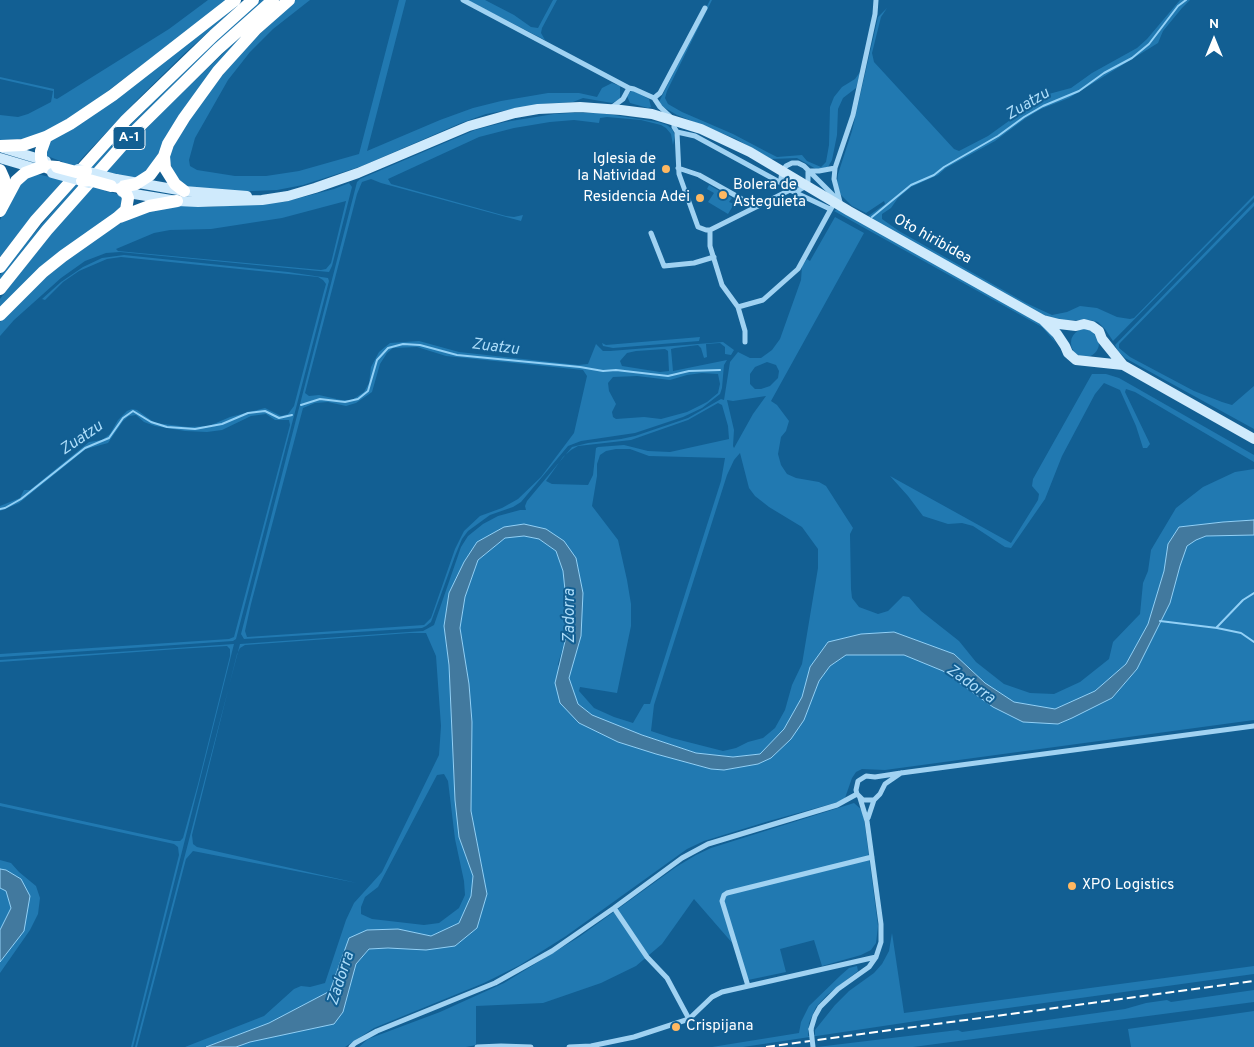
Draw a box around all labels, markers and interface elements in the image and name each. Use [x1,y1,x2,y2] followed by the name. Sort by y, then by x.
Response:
[1189,15,1239,65] north arrow
[1209,16,1219,33] text: N
[1003,84,1053,126] water label: Zuatzu
[113,126,145,150] road number: A-1
[577,151,656,186] place label: Iglesia de la Natividad
[660,163,672,175] marker: Iglesia de la Natividad
[733,177,806,212] place label: Bolera de Asteguieta
[583,189,690,207] place label: Residencia Adei
[717,189,729,201] marker: Bolera de Asteguieta
[694,192,706,204] marker: Residencia Adei
[890,211,974,269] street label: Oto hiribidea
[470,336,520,360] water label: Zuatzu
[57,418,107,460] water label: Zuatzu
[561,588,581,644] water label: Zadorra
[942,661,998,709] water label: Zadorra
[1082,877,1174,895] place label: XPO Logistics
[1066,880,1078,892] marker: XPO Logistics
[324,950,360,1008] water label: Zadorra
[686,1018,753,1036] place label: Crispijana
[670,1021,682,1033] marker: Crispijana

